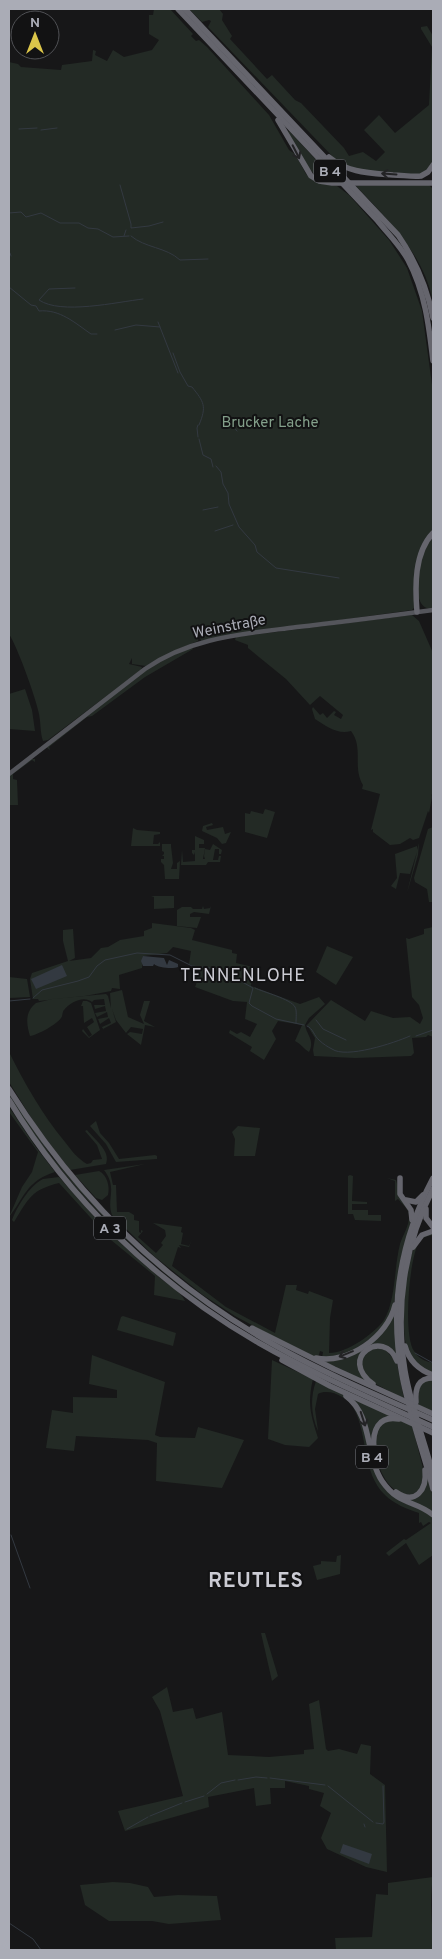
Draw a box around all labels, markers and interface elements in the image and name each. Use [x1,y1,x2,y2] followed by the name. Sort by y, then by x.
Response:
[10,10,60,60] north arrow
[30,15,40,32] text: N
[292,144,301,159] one-way arrow
[314,160,346,182] road number: B 4
[381,170,397,179] one-way arrow
[221,414,319,433] park label: Brucker Lache
[191,611,268,644] street label: Weinstraße
[180,965,306,988] district label: TENNENLOHE
[94,1216,126,1240] road number: A 3
[339,1350,354,1360] one-way arrow
[358,1411,368,1427] one-way arrow
[356,1445,388,1468] road number: B 4
[208,1569,304,1595] district label: REUTLES

